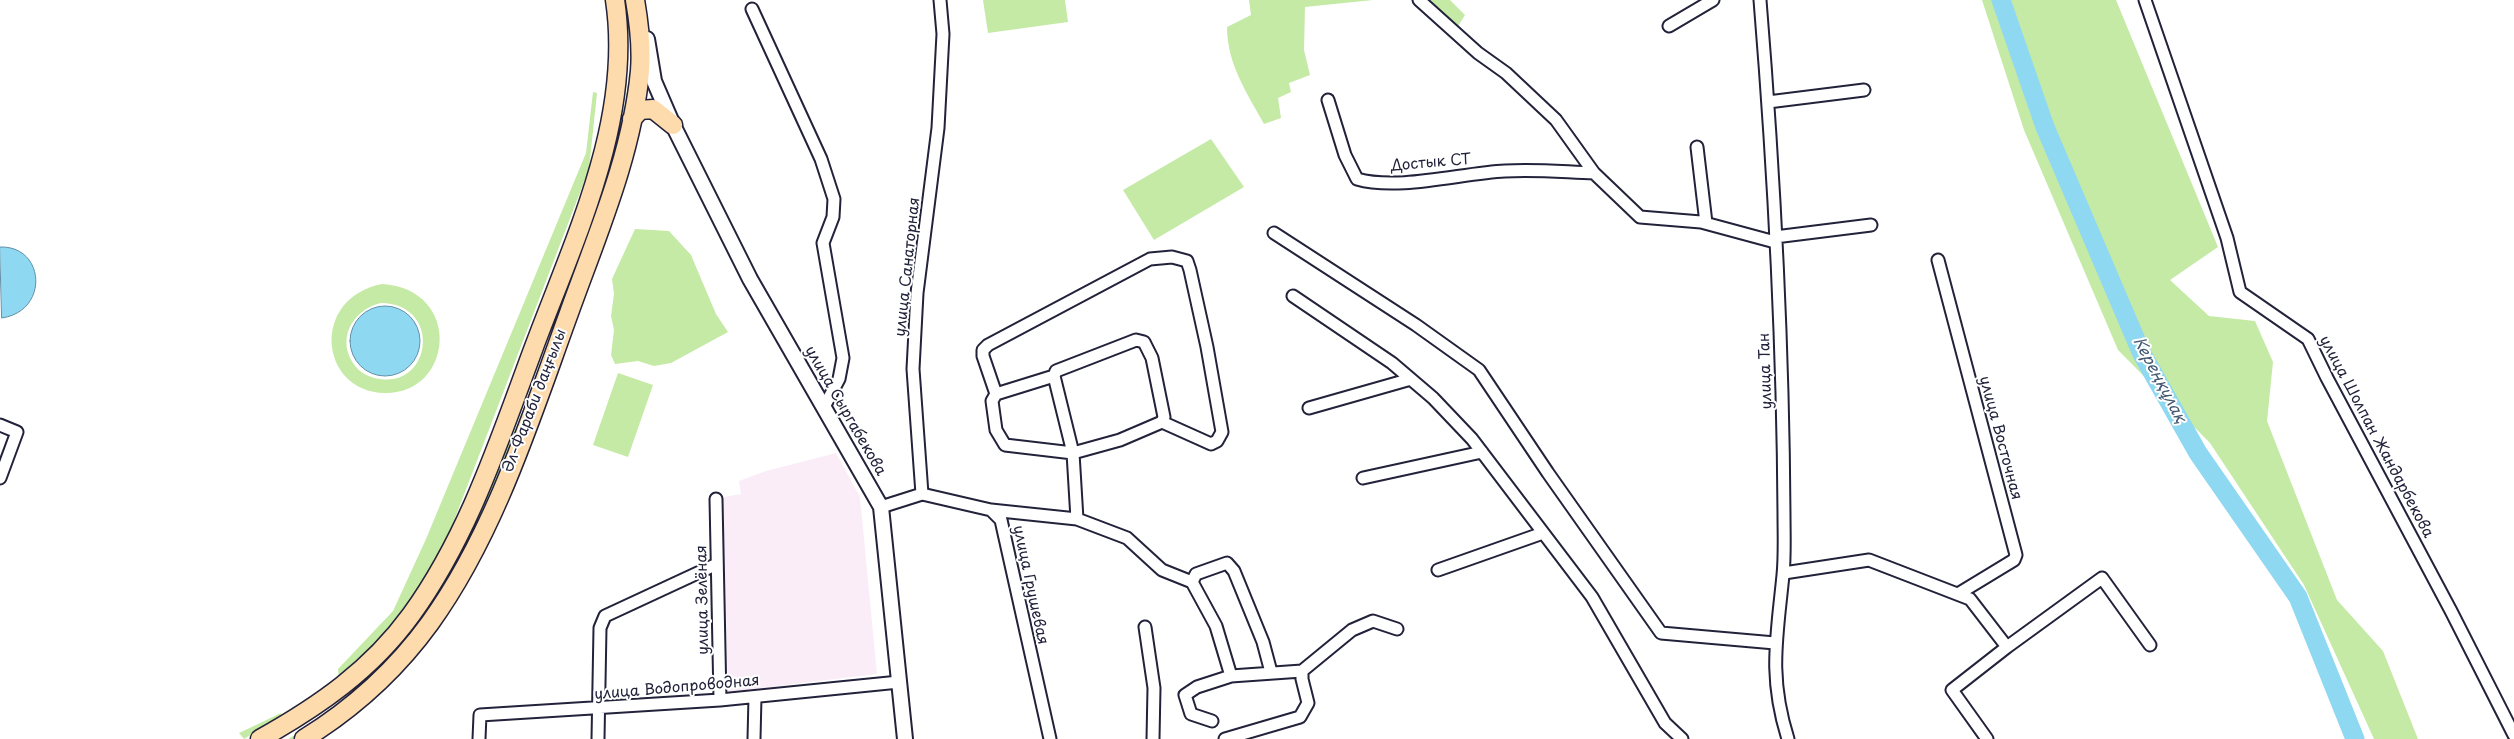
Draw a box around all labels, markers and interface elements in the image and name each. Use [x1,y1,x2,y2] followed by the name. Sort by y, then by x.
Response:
[1390,151,1472,175] street label: Достык СТ
[892,196,924,338] street label: улица Санаторная
[499,327,571,475] street label: Әл-Фараби даңғылы
[1756,332,1776,410] street label: улица Тан
[2315,333,2437,541] street label: улица Шолпан Жандарбекова
[2128,334,2190,426] water label: Кереңқұлақ
[800,343,890,479] street label: улица Сыргабекова
[1975,374,2025,502] street label: улица Восточная
[1009,524,1051,646] street label: улица Грушевая
[693,545,713,655] street label: улица Зелёная
[594,672,760,704] street label: улица Водопроводная

